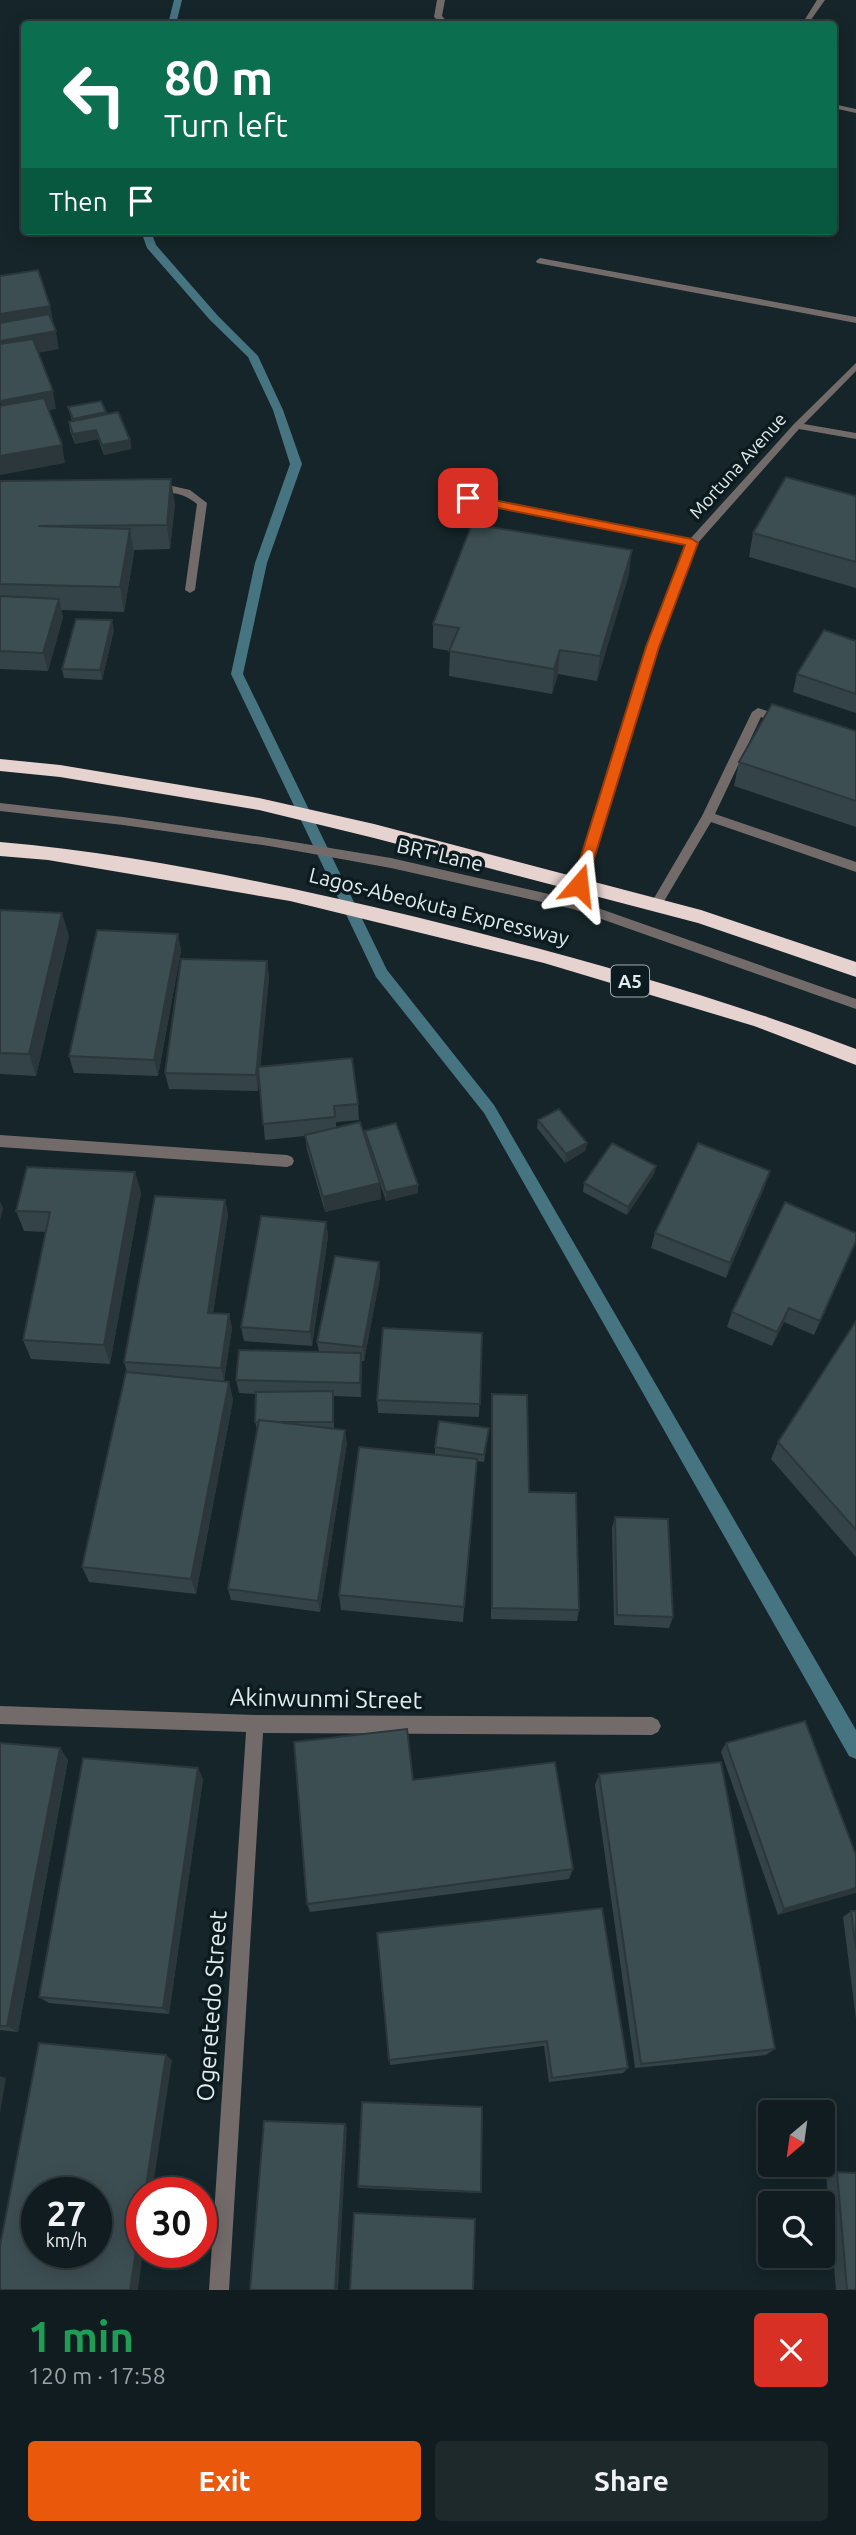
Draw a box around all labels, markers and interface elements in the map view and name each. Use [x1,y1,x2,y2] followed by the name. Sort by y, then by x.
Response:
[49,49,140,140] icon: left
[164,49,273,104] text: 80 m
[164,107,288,143] text: Turn left
[122,182,160,220] icon: arrive
[49,187,108,216] text: Then
[685,409,790,522] street label: Mortuna Avenue
[438,468,498,528] pin
[449,479,487,517] icon: arrive
[395,832,486,876] street label: BRT Lane
[542,848,616,922] position arrow
[307,862,572,950] street label: Lagos-Abeokuta Expressway
[611,965,649,996] road number: A5
[230,1683,423,1714] street label: Akinwunmi Street
[191,1909,232,2102] street label: Ogeretedo Street
[758,2100,835,2177] north arrow
[758,2100,835,2268] map controls
[126,2177,217,2268] speed limit sign: 30
[758,2191,835,2268] button: search
[47,2193,86,2233] text: 27
[46,2230,87,2250] text: km/h
[28,2313,134,2360] text: 1 min
[754,2313,828,2387] button: close
[28,2363,166,2388] text: 120 m · 17:58
[28,2441,421,2521] button: Exit
[435,2441,828,2521] button: Share

